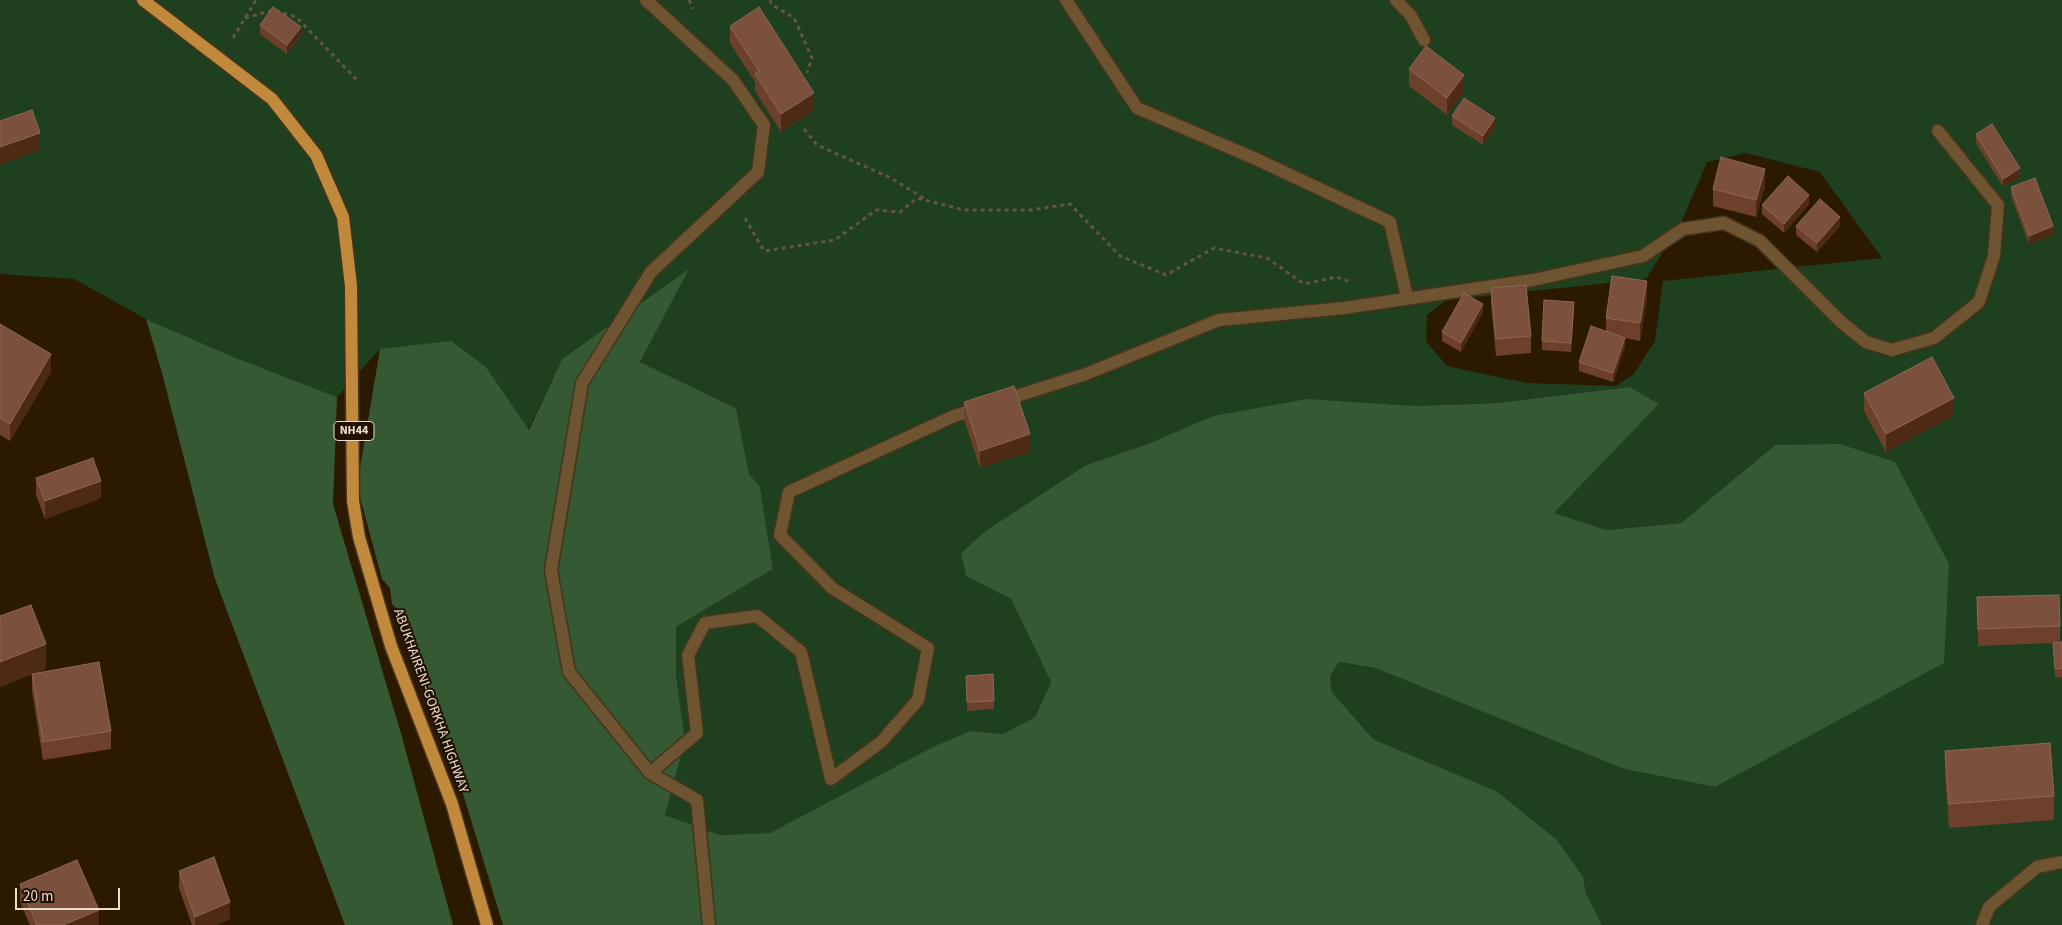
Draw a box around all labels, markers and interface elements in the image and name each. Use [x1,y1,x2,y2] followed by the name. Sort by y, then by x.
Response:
[334,422,374,441] road number: NH44
[389,607,471,795] street label: ABUKHAIRENI-GORKHA HIGHWAY
[18,878,122,910] scale bar
[23,886,53,907] text: 20 m

